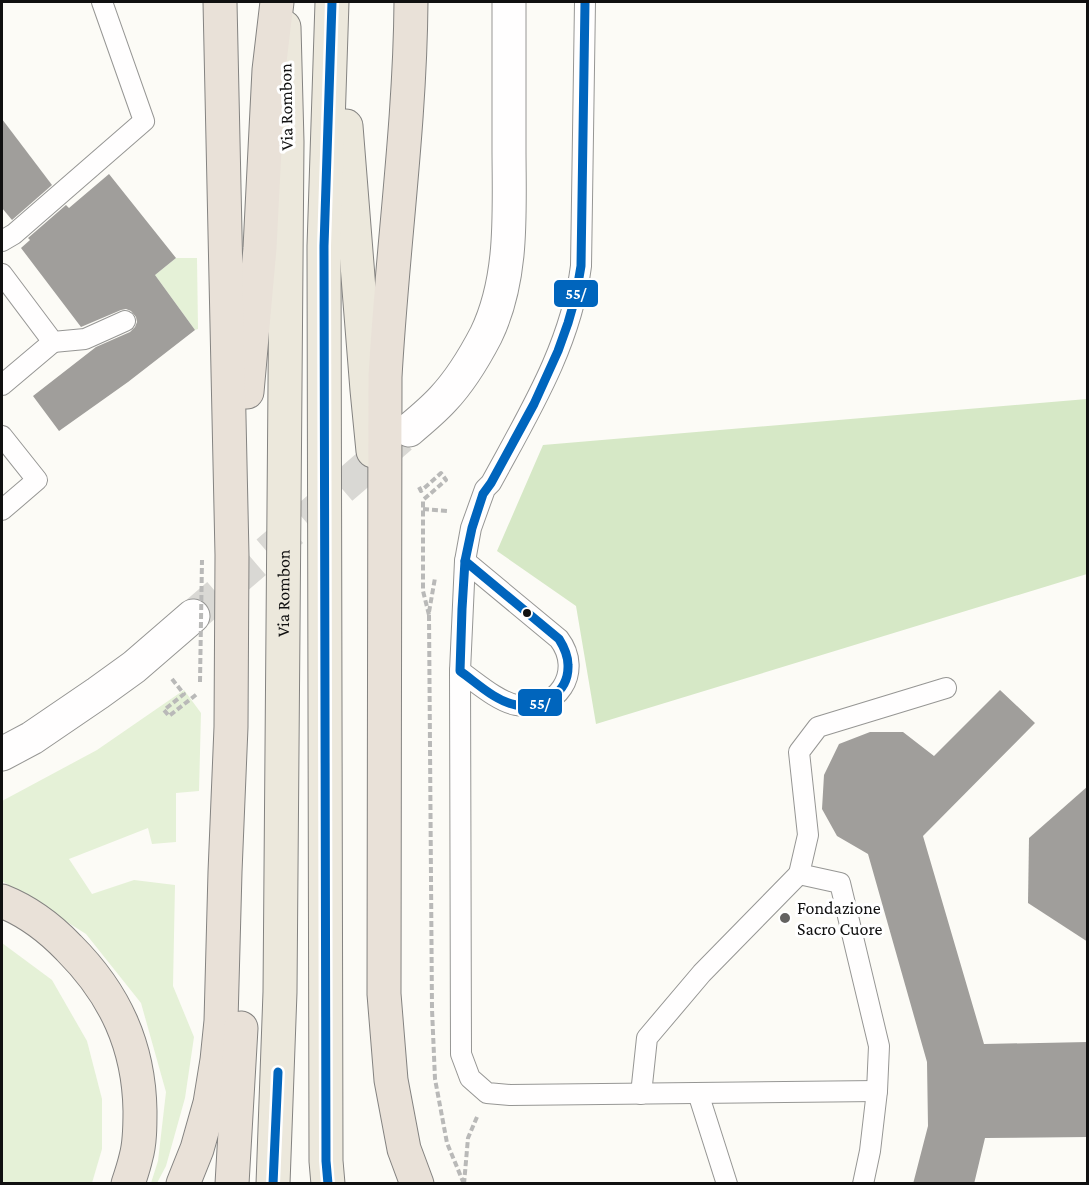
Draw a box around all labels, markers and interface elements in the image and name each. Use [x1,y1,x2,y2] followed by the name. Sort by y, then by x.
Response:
[275,63,297,151] street label: Via Rombon
[553,279,599,308] line badge: 55/
[565,285,587,302] text: 55/
[273,549,294,637] street label: Via Rombon
[521,607,533,619] unlabelled marker
[517,688,563,717] line badge: 55/
[529,695,551,712] text: 55/
[797,898,883,939] place label: Fondazione Sacro Cuore
[778,911,792,925] marker: Fondazione Sacro Cuore

